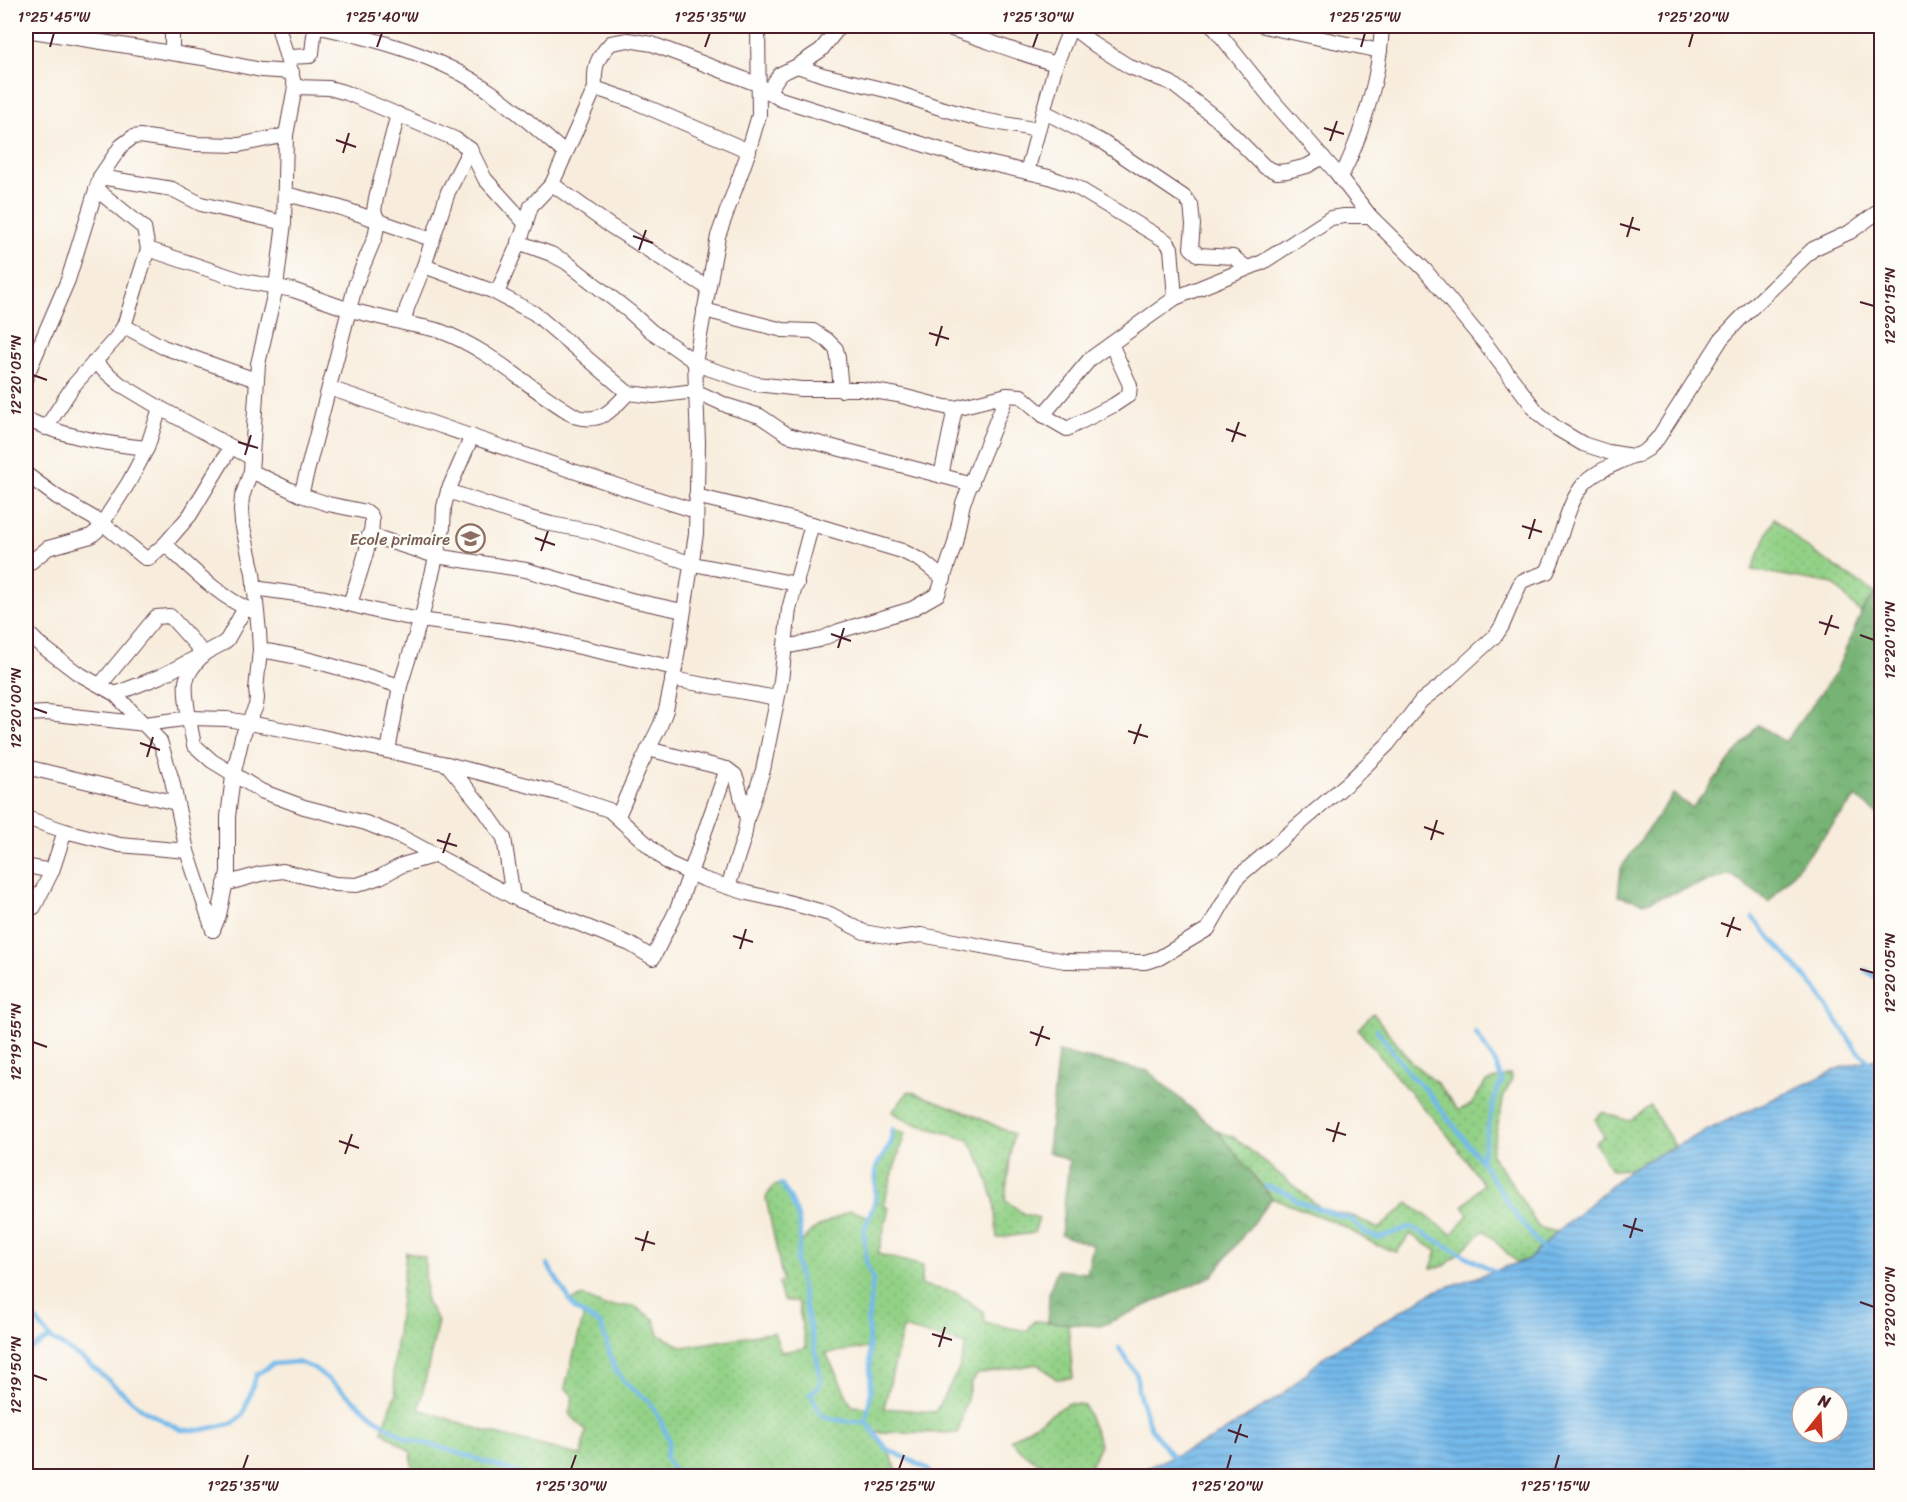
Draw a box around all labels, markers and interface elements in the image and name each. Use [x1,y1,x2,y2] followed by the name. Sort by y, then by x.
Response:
[18,4,91,30] text: 1°25'45"W
[346,4,419,30] text: 1°25'40"W
[674,4,746,30] text: 1°25'35"W
[1002,4,1074,30] text: 1°25'30"W
[1329,4,1401,30] text: 1°25'25"W
[1657,4,1730,30] text: 1°25'20"W
[1877,267,1903,345] text: 12°20'15"N
[3,334,29,415] text: 12°20'05"N
[455,523,487,555] school or university icon: Ecole primaire
[350,525,450,554] place label: Ecole primaire
[1877,601,1903,679] text: 12°20'10"N
[3,667,29,748] text: 12°20'00"N
[1877,932,1903,1013] text: 12°20'05"N
[3,1003,29,1081] text: 12°19'55"N
[1877,1266,1903,1347] text: 12°20'00"N
[3,1335,29,1414] text: 12°19'50"N
[1790,1385,1850,1445] north arrow
[1814,1385,1835,1417] text: N
[207,1473,279,1499] text: 1°25'35"W
[535,1473,607,1499] text: 1°25'30"W
[863,1473,935,1499] text: 1°25'25"W
[1191,1473,1264,1499] text: 1°25'20"W
[1520,1473,1590,1499] text: 1°25'15"W

